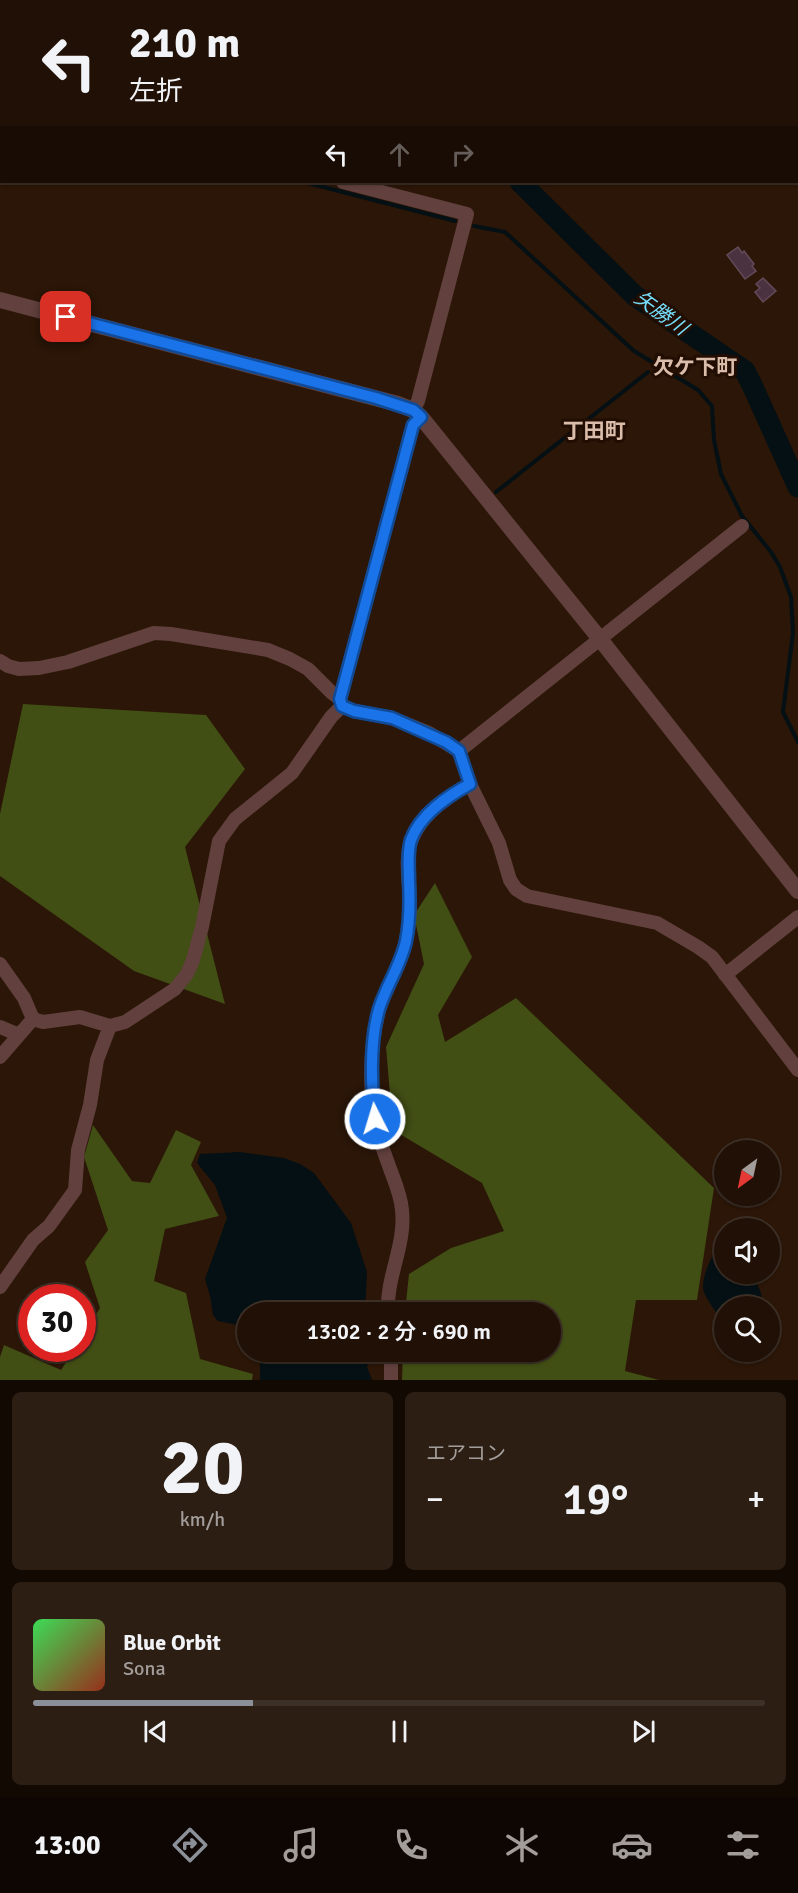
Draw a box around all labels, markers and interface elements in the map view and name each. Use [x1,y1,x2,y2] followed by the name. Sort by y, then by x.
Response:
[129,18,240,69] text: 210 m
[30,24,108,102] icon: left
[129,75,183,108] text: 左折
[320,138,353,171] icon: left
[383,138,416,171] icon: ahead
[446,138,479,171] icon: right
[629,285,694,342] water label: 矢勝川
[40,291,91,342] pin
[49,300,82,333] icon: arrive
[653,354,737,380] district label: 欠ケ下町
[563,418,626,444] district label: 丁田町
[343,1087,407,1151] position arrow
[714,1140,780,1206] north arrow
[714,1140,780,1362] map controls
[714,1218,780,1284] button: sound
[18,1284,96,1362] speed limit sign: 30
[714,1296,780,1362] button: search
[307,1318,491,1345] text: 13:02 · 2 分 · 690 m
[160,1420,245,1516] text: 20
[426,1441,506,1466] text: エアコン
[563,1472,628,1527] text: 19°
[426,1479,444,1520] text: −
[747,1479,765,1520] text: +
[180,1507,225,1532] text: km/h
[123,1629,221,1656] text: Blue Orbit
[123,1656,166,1681] text: Sona
[139,1715,172,1748] icon: previous
[383,1715,416,1748] icon: pause
[627,1715,660,1748] icon: next
[169,1824,211,1866] icon: directions
[280,1824,322,1866] icon: music
[390,1824,432,1866] icon: phone
[501,1824,543,1866] icon: climate
[611,1824,653,1866] icon: car
[722,1824,764,1866] icon: filters
[34,1829,101,1862] text: 13:00

